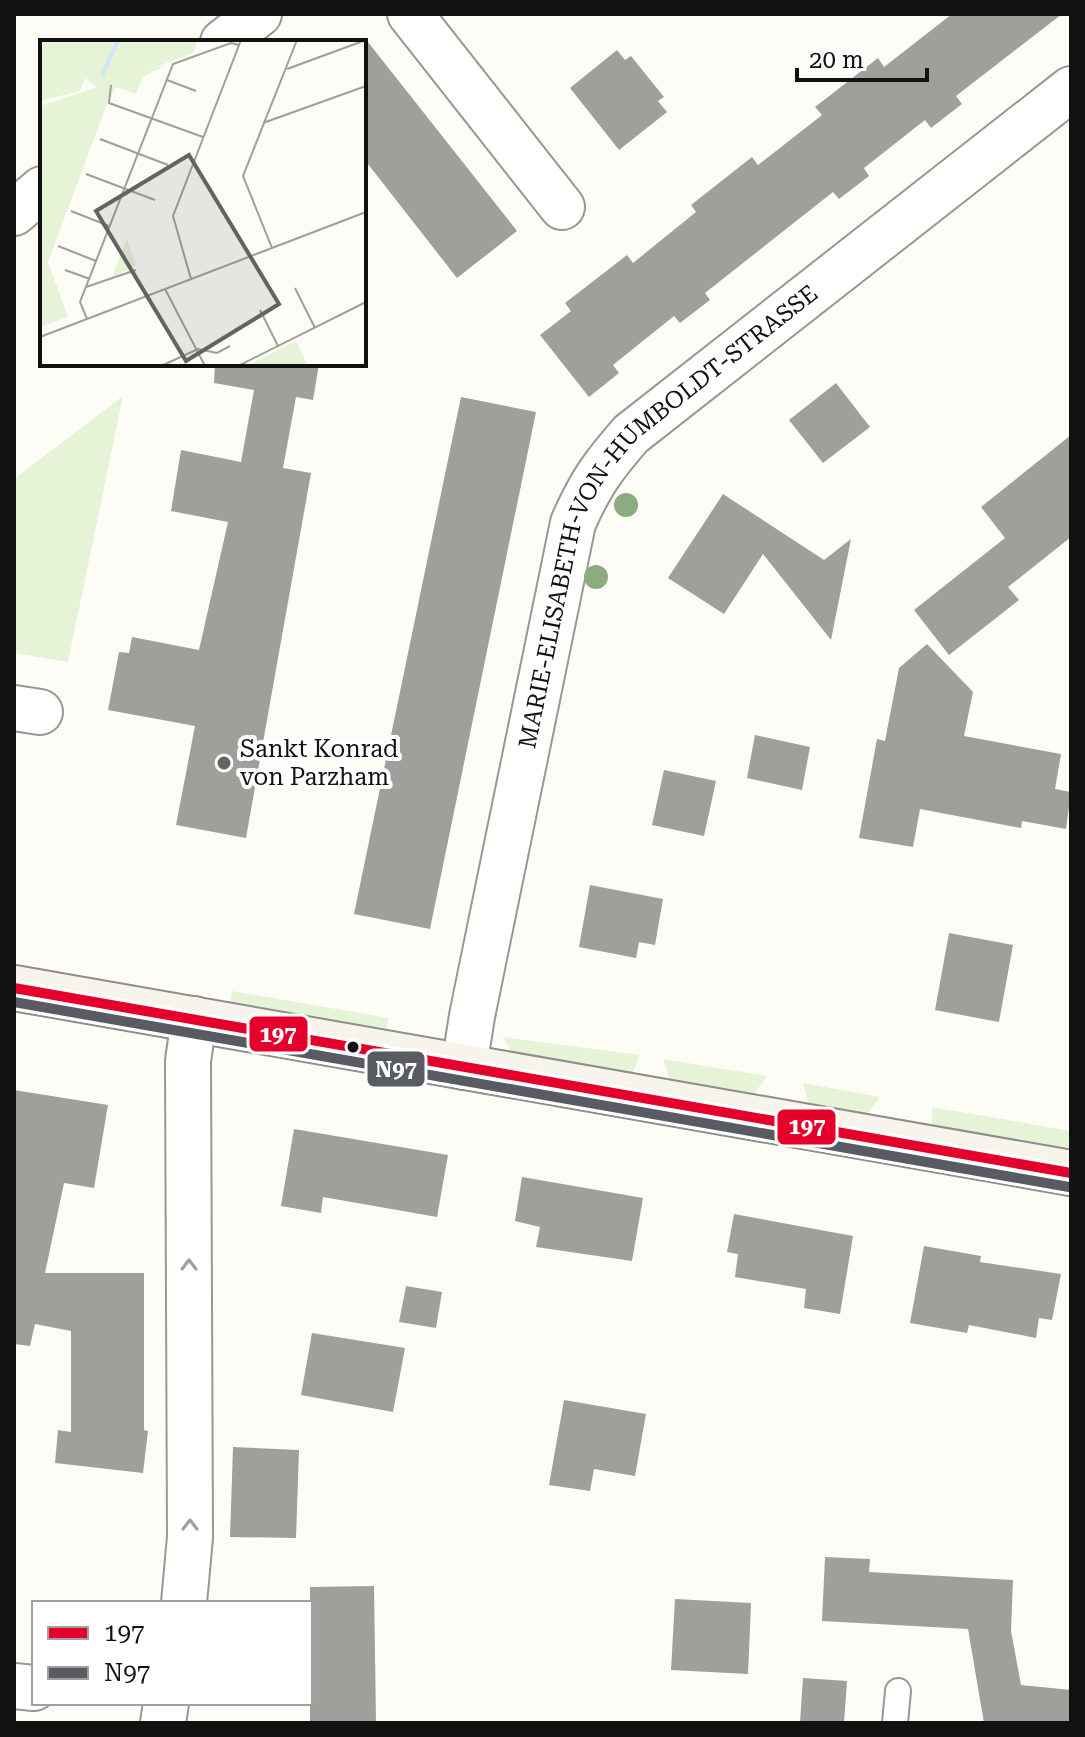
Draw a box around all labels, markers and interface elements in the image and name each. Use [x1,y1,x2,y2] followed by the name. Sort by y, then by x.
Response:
[797,32,927,82] scale bar
[40,40,366,366] inset map
[809,46,864,74] text: 20 m
[513,279,823,751] street label: MARIE-ELISABETH-VON-HUMBOLDT-STRASSE
[240,735,398,791] place label: Sankt Konrad von Parzham
[215,754,233,772] marker: Sankt Konrad von Parzham
[248,1015,309,1053] line badge: 197
[260,1022,296,1047] text: 197
[345,1039,361,1055] unlabelled marker
[366,1050,426,1088] line badge: N97
[375,1057,417,1082] text: N97
[776,1108,837,1146] line badge: 197
[789,1114,825,1139] text: 197
[180,1258,197,1271] one-way arrow
[181,1518,199,1531] one-way arrow
[32,1601,312,1705] legend
[104,1619,144,1647] text: 197
[104,1659,150,1687] text: N97

